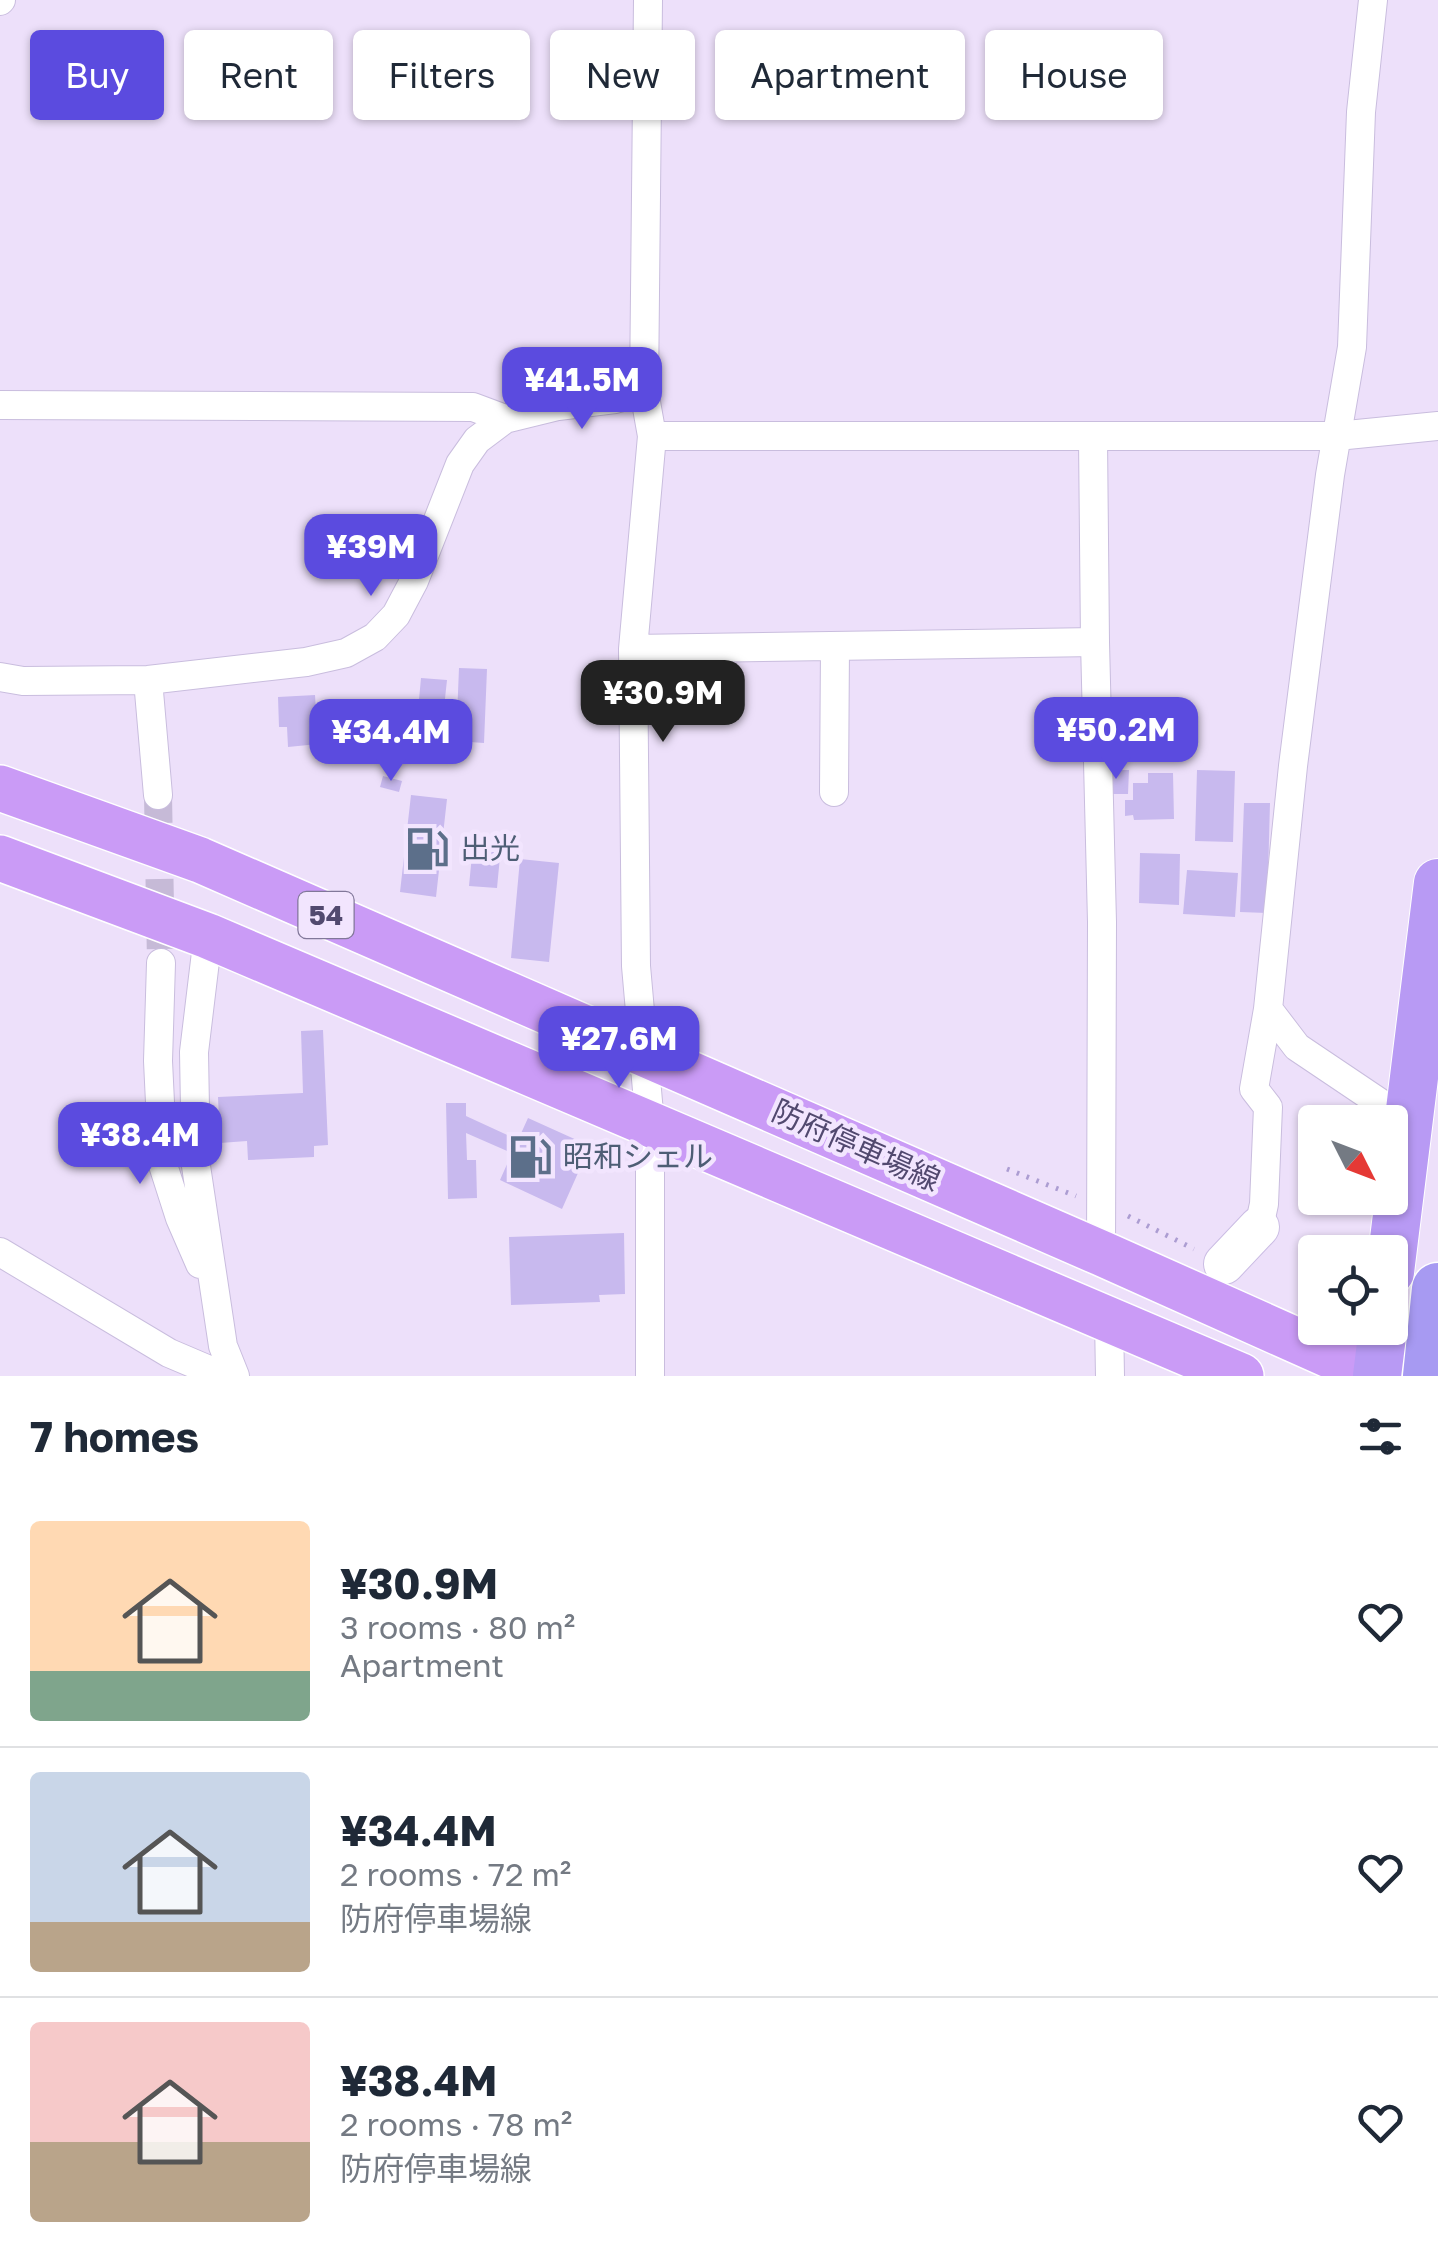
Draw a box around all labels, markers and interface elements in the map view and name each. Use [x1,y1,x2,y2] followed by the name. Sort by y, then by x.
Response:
[30,30,164,120] chip: Buy
[184,30,333,120] chip: Rent
[353,30,530,120] chip: Filters
[550,30,695,120] chip: New
[715,30,965,120] chip: Apartment
[985,30,1163,120] chip: House
[501,347,663,432] pin: ¥41.5M
[524,360,640,398] text: ¥41.5M
[312,514,430,599] pin: ¥39M
[326,527,416,565] text: ¥39M
[582,660,744,745] pin: ¥30.9M
[603,673,723,711] text: ¥30.9M
[1035,697,1197,782] pin: ¥50.2M
[310,699,472,784] pin: ¥34.4M
[1056,710,1176,748] text: ¥50.2M
[331,712,451,750] text: ¥34.4M
[403,825,451,873] fuel station icon: 出光
[460,830,520,866] place label: 出光
[298,892,354,938] road number: 54
[538,1006,700,1091] pin: ¥27.6M
[560,1019,678,1057] text: ¥27.6M
[767,1092,946,1198] street label: 防府停車場線
[59,1102,221,1187] pin: ¥38.4M
[1298,1105,1408,1215] north arrow
[1298,1105,1408,1345] map controls
[80,1115,200,1153] text: ¥38.4M
[506,1133,554,1181] fuel station icon: 昭和シェル
[563,1138,713,1174] place label: 昭和シェル
[1298,1235,1408,1345] button: locate
[1353,1409,1408,1464] icon: filters
[30,1411,199,1461] text: 7 homes
[340,1558,498,1608] text: ¥30.9M
[110,1561,230,1681] icon: home
[1353,1594,1408,1649] icon: heart
[340,1608,575,1646] text: 3 rooms · 80 m²
[340,1646,504,1684] text: Apartment
[340,1805,497,1855] text: ¥34.4M
[110,1812,230,1932] icon: home
[1353,1845,1408,1900] icon: heart
[340,1855,571,1893] text: 2 rooms · 72 m²
[340,1899,532,1937] text: 防府停車場線
[340,2055,497,2105] text: ¥38.4M
[110,2062,230,2182] icon: home
[1353,2095,1408,2150] icon: heart
[340,2105,572,2143] text: 2 rooms · 78 m²
[340,2149,532,2187] text: 防府停車場線

